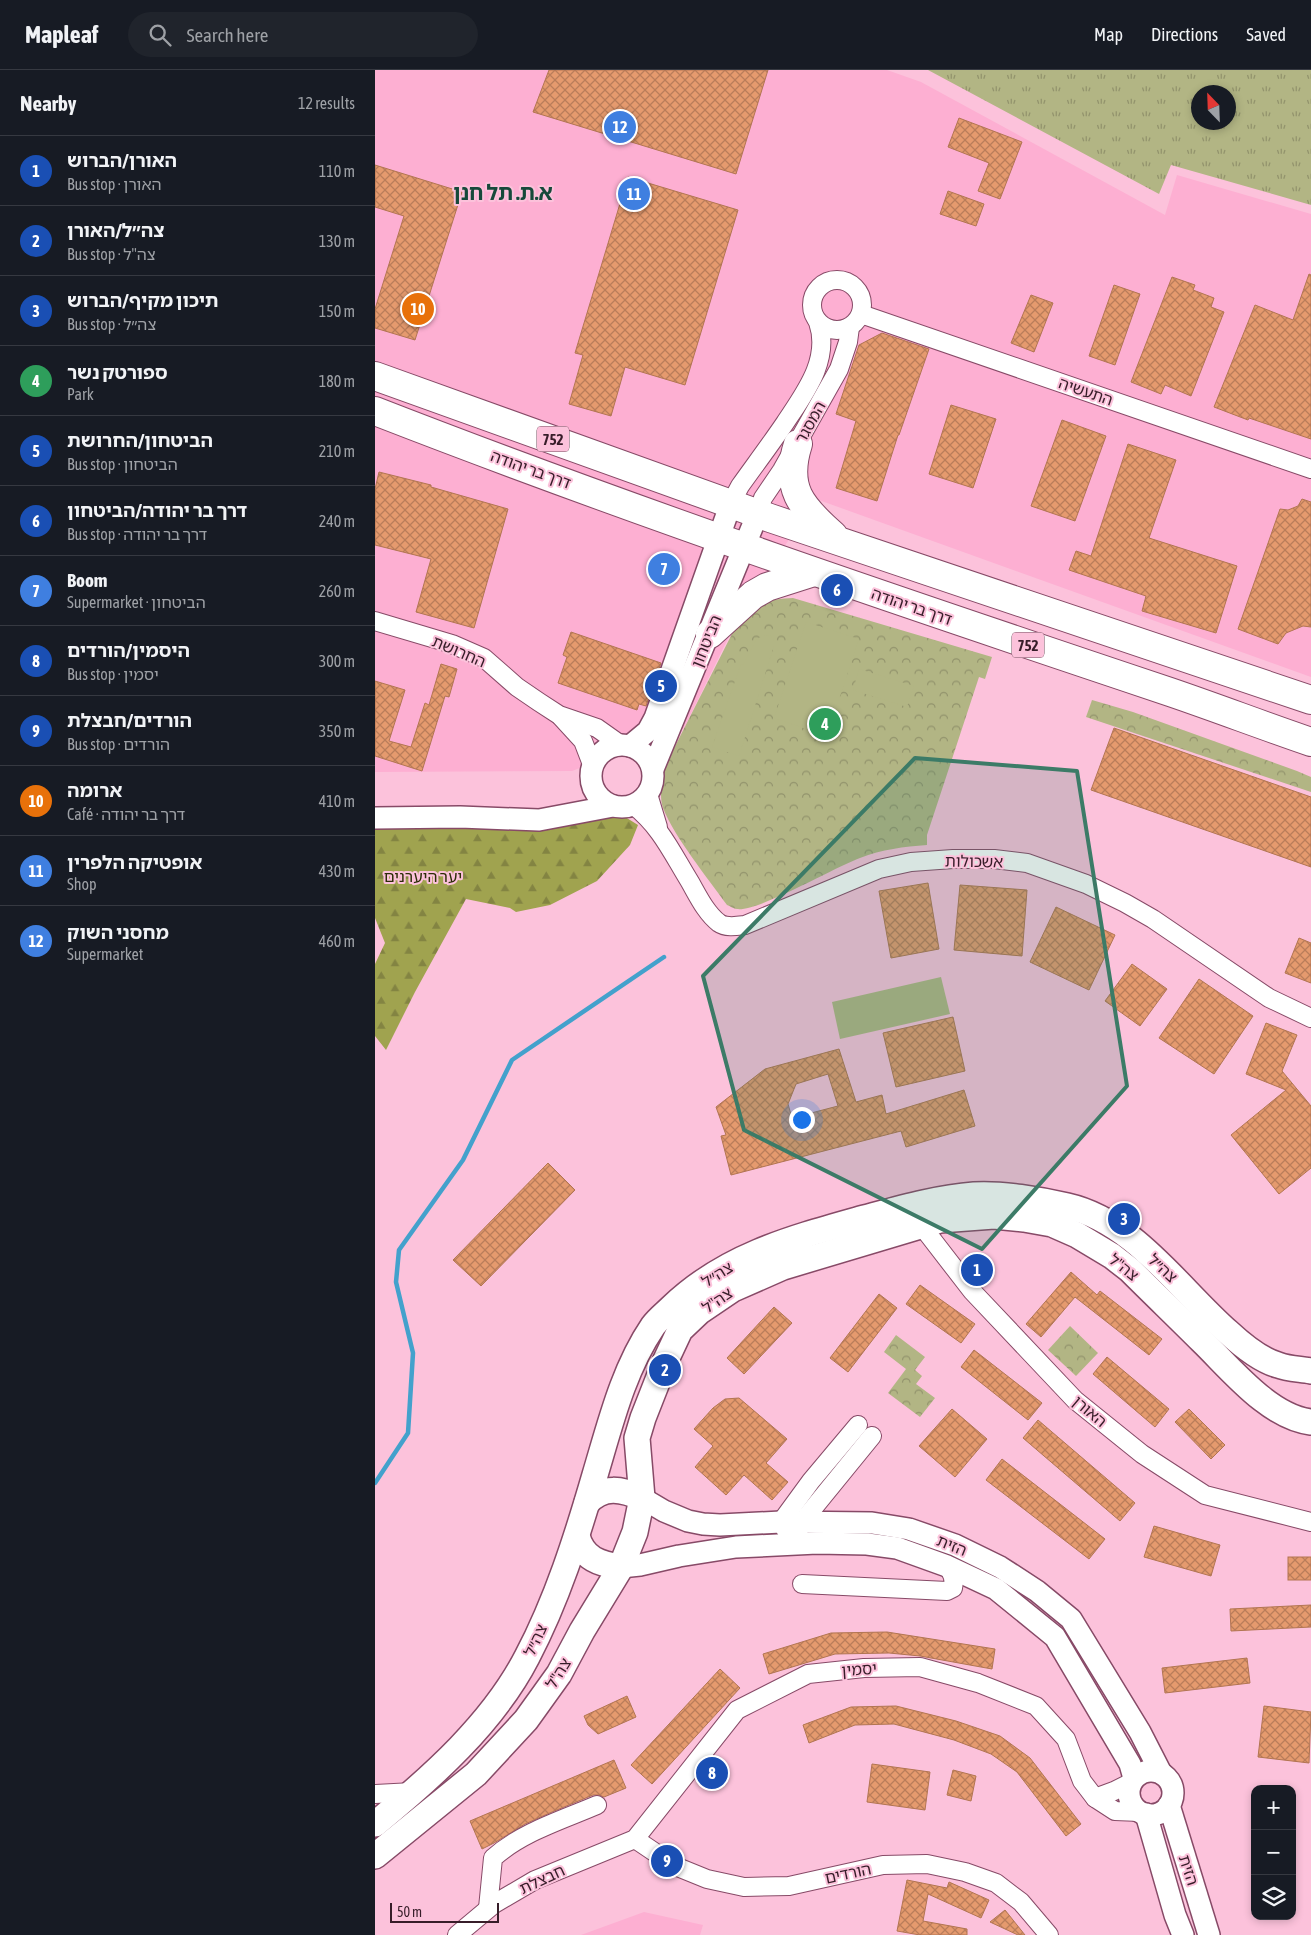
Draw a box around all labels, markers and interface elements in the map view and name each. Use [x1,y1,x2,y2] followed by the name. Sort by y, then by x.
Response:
[128,12,478,57] search box
[25,21,98,48] text: Mapleaf
[146,21,174,49] icon: search
[186,24,268,46] text: Search here
[1094,24,1123,45] text: Map
[1151,24,1218,45] text: Directions
[1246,24,1286,45] text: Saved
[1191,85,1236,130] north arrow
[20,91,76,115] text: Nearby
[298,94,355,112] text: 12 results
[604,108,636,146] pin: 12
[67,149,177,171] text: האורן/הברוש
[32,162,40,180] text: 1
[319,162,355,180] text: 110 m
[67,175,162,193] text: Bus stop · האורן
[618,175,650,213] pin: 11
[453,180,553,204] district label: א.ת. תל חנן
[67,219,165,241] text: צה״ל/האורן
[32,232,40,250] text: 2
[319,232,355,250] text: 130 m
[67,245,156,263] text: Bus stop · צה"ל
[67,289,218,311] text: תיכון מקיף/הברוש
[402,290,434,328] pin: 10
[32,302,40,320] text: 3
[319,302,355,320] text: 150 m
[67,315,156,333] text: Bus stop · צה״ל
[67,361,168,383] text: ספורטק נשר
[32,372,40,390] text: 4
[319,372,355,390] text: 180 m
[1057,373,1115,409] street label: התעשיה
[67,385,94,403] text: Park
[791,398,829,446] street label: המסגר
[537,426,569,452] road number: 752
[67,429,213,451] text: הביטחון/החרושת
[32,442,40,460] text: 5
[319,442,355,460] text: 210 m
[488,446,574,492] street label: דרך בר יהודה
[67,455,178,473] text: Bus stop · הביטחון
[67,499,247,521] text: דרך בר יהודה/הביטחון
[32,512,40,530] text: 6
[319,512,355,530] text: 240 m
[67,525,207,543] text: Bus stop · דרך בר יהודה
[648,550,680,588] pin: 7
[67,569,108,591] text: Boom
[821,571,853,609] pin: 6
[32,582,40,600] text: 7
[319,582,355,600] text: 260 m
[869,584,955,628] street label: דרך בר יהודה
[67,593,206,611] text: Supermarket · הביטחון
[687,612,725,670] street label: הביטחון
[430,632,488,670] street label: החרושת
[1012,632,1044,658] road number: 752
[67,639,190,661] text: היסמין/הורדים
[32,652,40,670] text: 8
[319,652,355,670] text: 300 m
[67,665,159,683] text: Bus stop · יסמין
[645,667,677,705] pin: 5
[809,705,841,743] pin: 4
[67,709,192,731] text: הורדים/חבצלת
[32,722,40,740] text: 9
[319,722,355,740] text: 350 m
[67,735,170,753] text: Bus stop · הורדים
[67,779,122,801] text: ארומה
[28,792,44,810] text: 10
[319,792,355,810] text: 410 m
[67,805,185,823] text: Café · דרך בר יהודה
[67,851,202,873] text: אופטיקה הלפרין
[945,851,1003,871] street label: אשכולות
[28,862,44,880] text: 11
[319,862,355,880] text: 430 m
[384,867,462,885] park label: יער היערנים
[67,875,97,893] text: Shop
[67,921,169,943] text: מחסני השוק
[28,932,44,950] text: 12
[319,932,355,950] text: 460 m
[67,945,143,963] text: Supermarket
[789,1107,815,1133] your location
[1108,1200,1140,1238] pin: 3
[1106,1250,1142,1284] street label: צה"ל
[1145,1250,1181,1286] street label: צה״ל
[961,1251,993,1289] pin: 1
[698,1258,736,1290] street label: צה״ל
[698,1283,736,1317] street label: צה"ל
[649,1351,681,1389] pin: 2
[1069,1392,1111,1430] street label: האורן
[934,1531,970,1559] street label: הזית
[520,1621,550,1659] street label: צה״ל
[542,1654,574,1692] street label: צה"ל
[841,1659,877,1679] street label: יסמין
[696,1754,728,1792] pin: 8
[1251,1785,1296,1920] map controls
[1251,1785,1296,1830] button: +
[1251,1830,1296,1875] button: −
[651,1842,683,1880] pin: 9
[1176,1853,1202,1887] street label: הזית
[823,1859,873,1887] street label: הורדים
[517,1861,567,1897] street label: חבצלת
[1251,1875,1296,1920] button: layers
[390,1900,499,1923] scale bar
[397,1904,422,1920] text: 50 m

